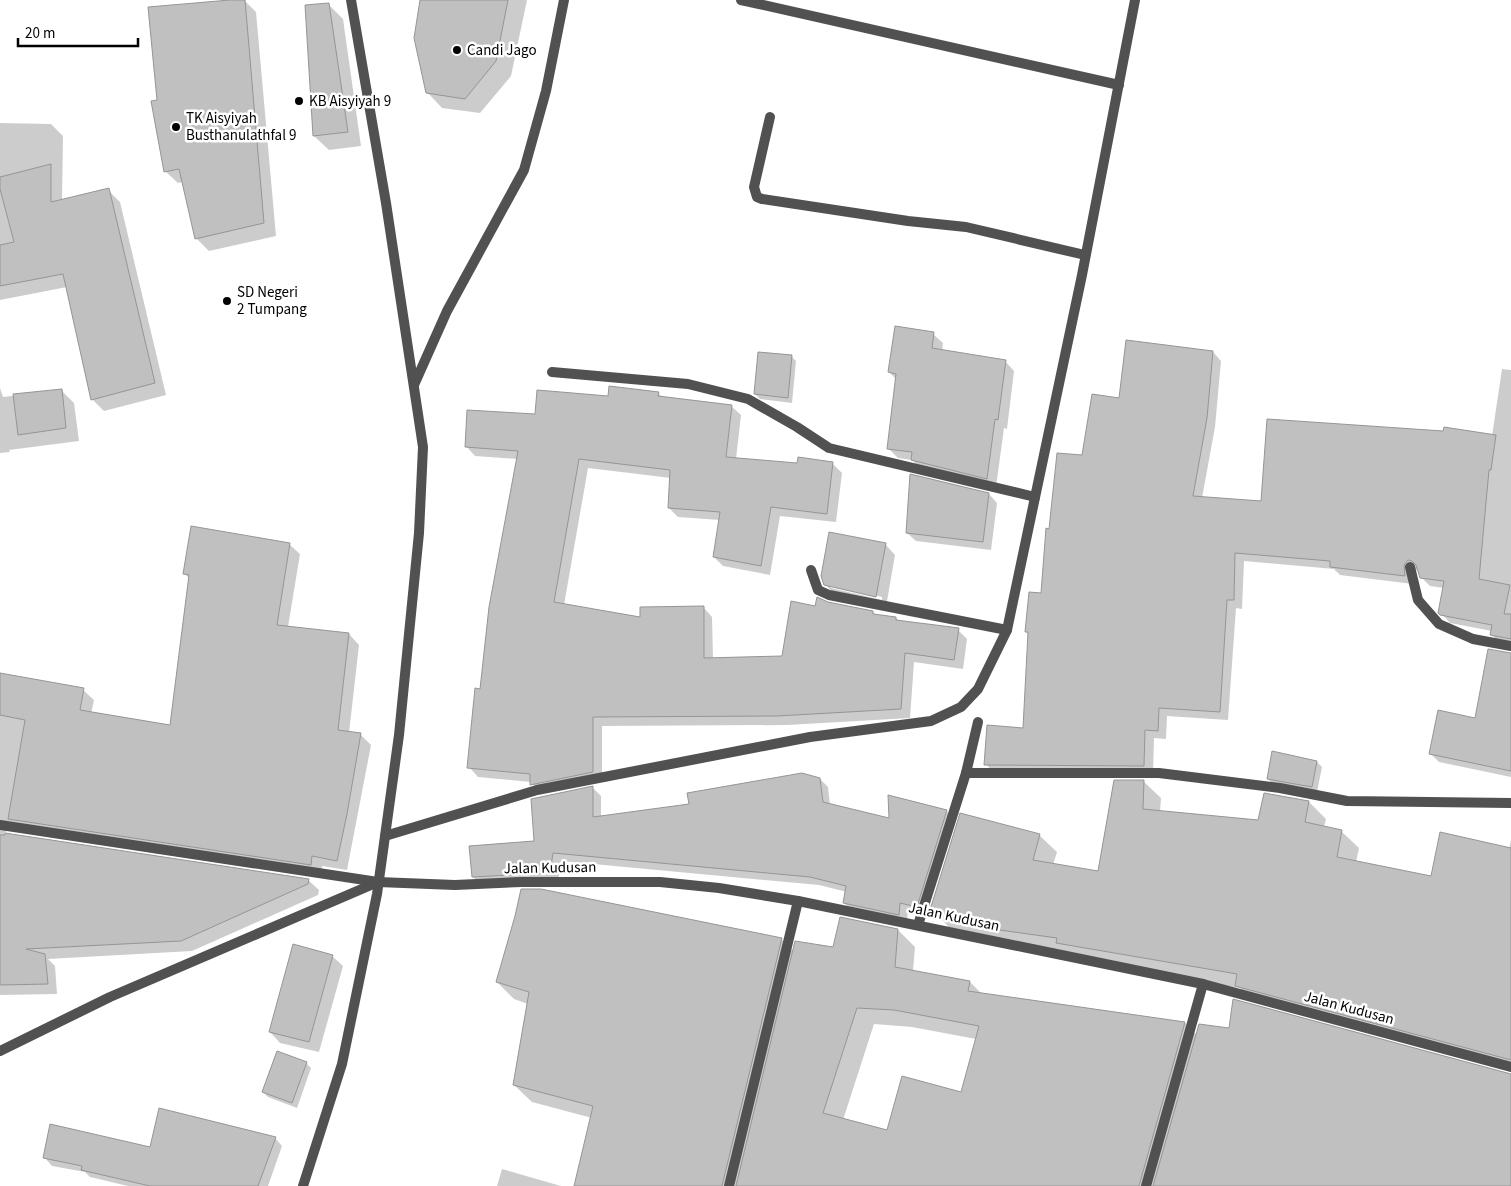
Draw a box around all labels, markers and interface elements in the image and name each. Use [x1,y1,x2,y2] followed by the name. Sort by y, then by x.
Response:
[18,15,138,47] scale bar
[25,23,55,44] text: 20 m
[467,40,537,61] place label: Candi Jago
[451,44,463,56] marker: Candi Jago
[309,91,391,112] place label: KB Aisyiyah 9
[293,95,305,107] marker: KB Aisyiyah 9
[186,108,296,146] place label: TK Aisyiyah Busthanulathfal 9
[170,121,182,133] marker: TK Aisyiyah Busthanulathfal 9
[237,282,307,320] place label: SD Negeri 2 Tumpang
[221,295,233,307] marker: SD Negeri 2 Tumpang
[504,857,596,879] street label: Jalan Kudusan
[907,897,1001,937] street label: Jalan Kudusan
[1302,986,1396,1030] street label: Jalan Kudusan

